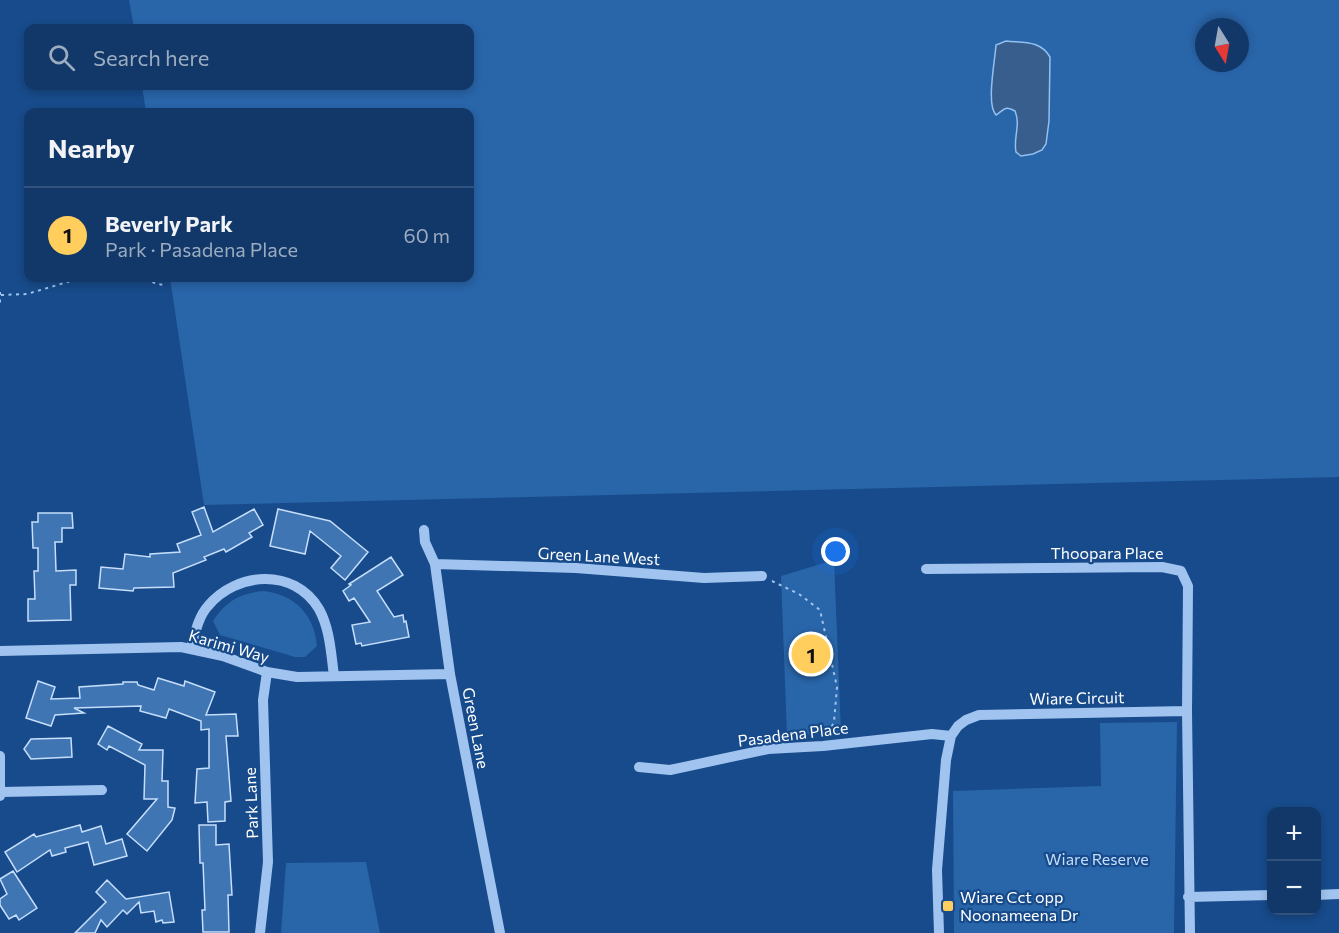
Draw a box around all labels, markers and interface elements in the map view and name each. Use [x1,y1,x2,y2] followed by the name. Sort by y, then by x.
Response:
[1195,18,1249,72] north arrow
[24,24,474,90] search box
[45,41,78,74] icon: search
[93,44,209,71] text: Search here
[48,132,135,163] text: Nearby
[105,210,233,237] text: Beverly Park
[63,223,72,247] text: 1
[404,223,450,247] text: 60 m
[105,237,298,261] text: Park · Pasadena Place
[821,537,850,566] your location
[537,543,661,568] street label: Green Lane West
[1051,543,1163,562] street label: Thoopara Place
[187,625,271,666] street label: Karimi Way
[792,632,830,676] pin: 1
[459,686,494,770] street label: Green Lane
[1029,687,1125,708] street label: Wiare Circuit
[737,717,849,750] street label: Pasadena Place
[240,767,261,839] street label: Park Lane
[1267,807,1321,915] map controls
[1267,807,1321,861] button: +
[1045,849,1149,868] park label: Wiare Reserve
[1267,861,1321,915] button: −
[960,887,1079,924] place label: Wiare Cct opp Noonameena Dr
[941,899,955,913] marker: Wiare Cct opp Noonameena Dr

